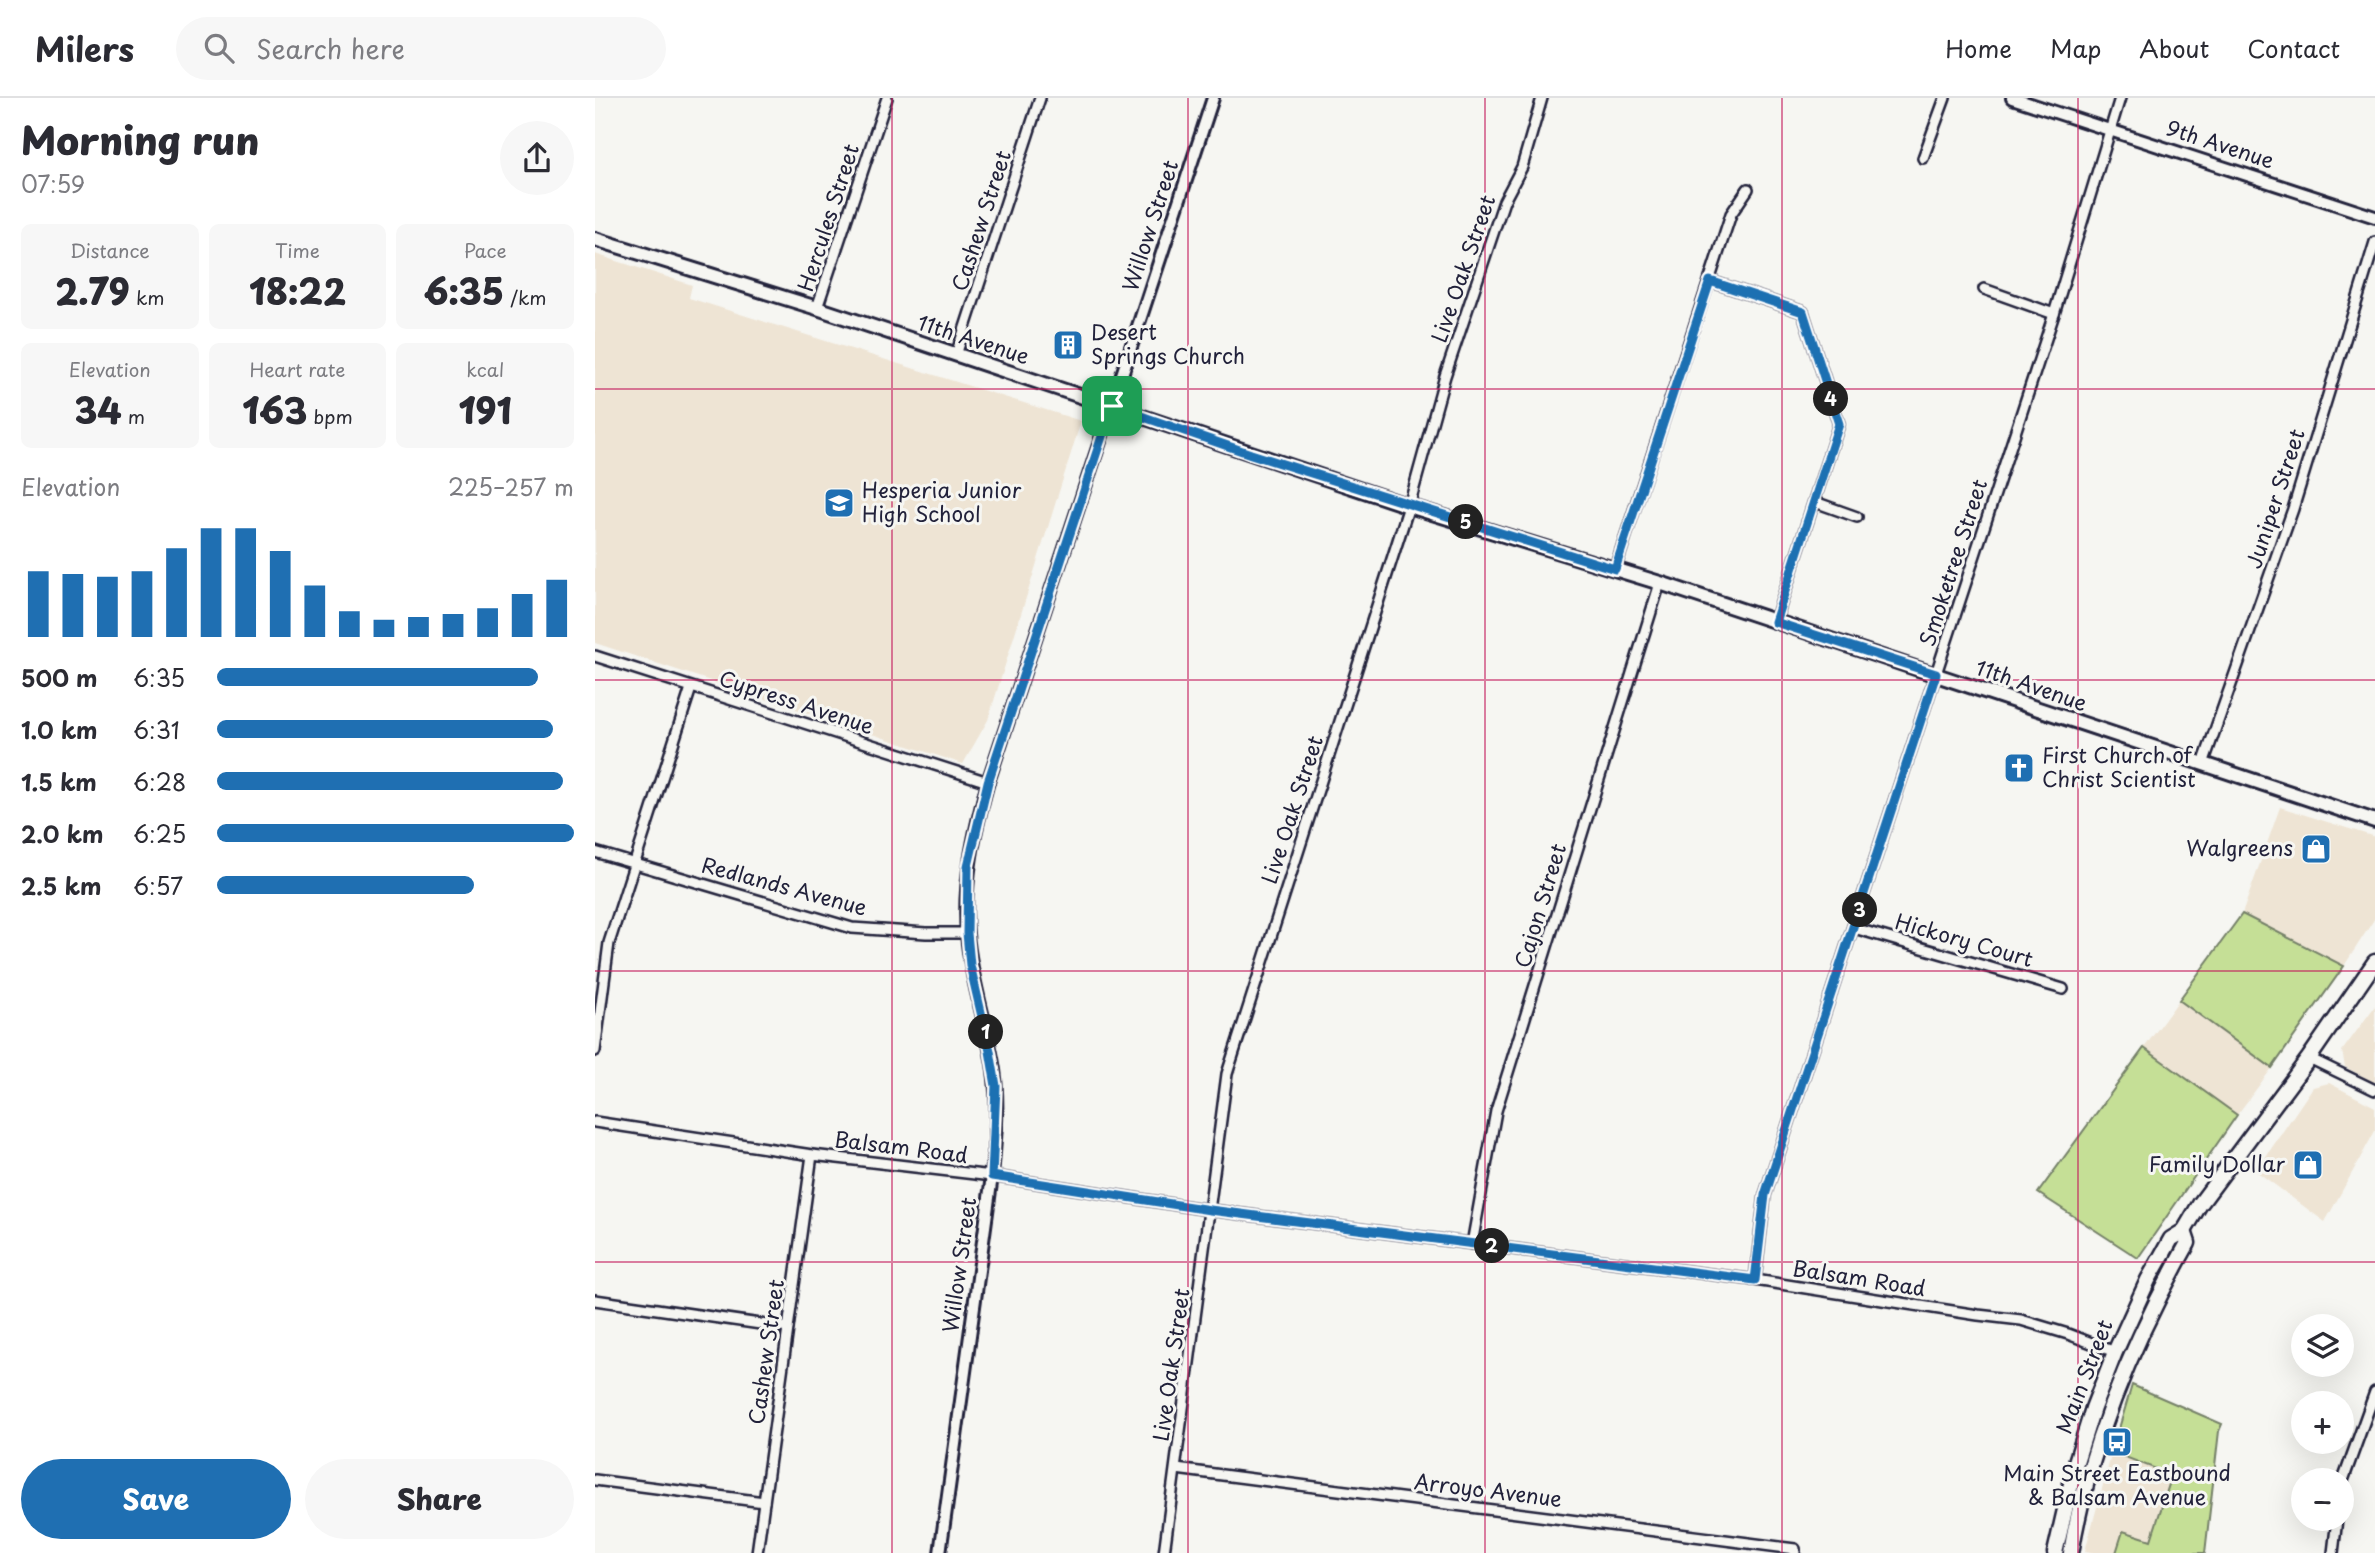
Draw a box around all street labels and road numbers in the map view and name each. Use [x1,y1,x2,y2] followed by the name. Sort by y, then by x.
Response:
[2163,111,2279,176] street label: 9th Avenue
[788,139,866,295] street label: Hercules Street
[942,146,1018,295] street label: Cashew Street
[1113,156,1185,295] street label: Willow Street
[1422,190,1502,347] street label: Live Oak Street
[913,305,1034,371] street label: 11th Avenue
[2236,424,2312,572] street label: Juniper Street
[1910,475,1994,650] street label: Smoketree Street
[1972,650,2092,718] street label: 11th Avenue
[715,661,878,741] street label: Cypress Avenue
[1252,731,1330,888] street label: Live Oak Street
[1505,839,1573,971] street label: Cajon Street
[698,848,871,923] street label: Redlands Avenue
[1892,904,2037,974] street label: Hickory Court
[833,1122,970,1170] street label: Balsam Road
[933,1195,983,1334] street label: Willow Street
[1790,1251,1928,1303] street label: Balsam Road
[739,1277,791,1426] street label: Cashew Street
[1143,1286,1197,1443] street label: Live Oak Street
[2047,1315,2120,1438] street label: Main Street
[1413,1464,1564,1514] street label: Arroyo Avenue

